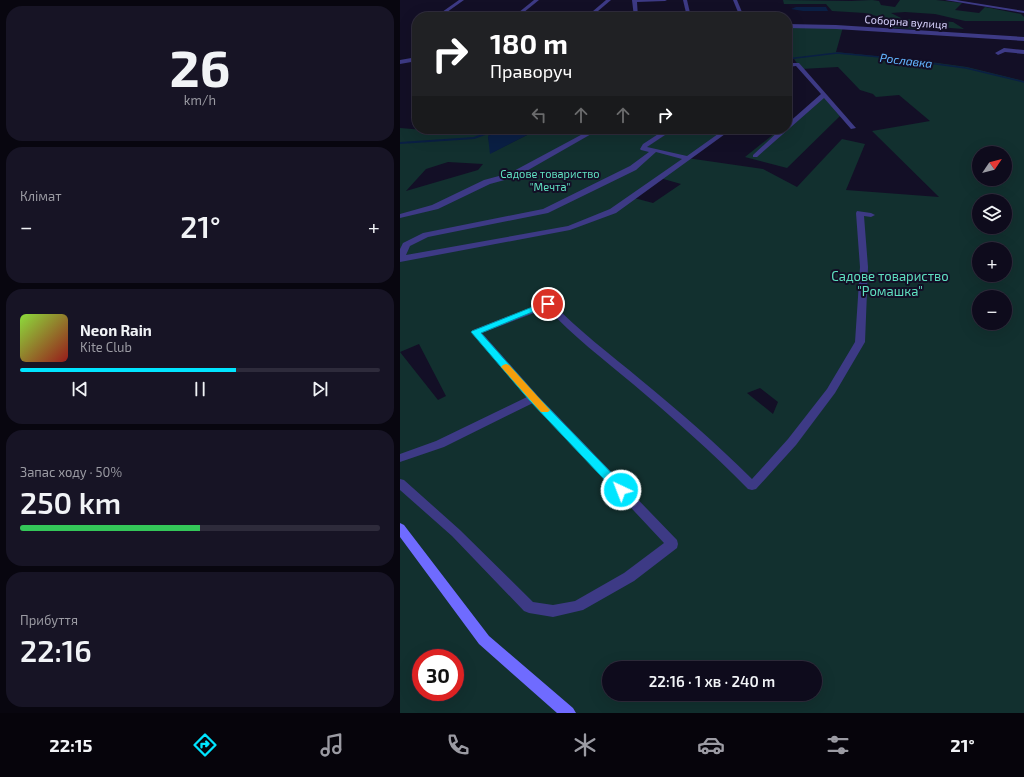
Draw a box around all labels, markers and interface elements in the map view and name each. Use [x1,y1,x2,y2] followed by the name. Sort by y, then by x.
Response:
[864,12,948,32] street label: Соборна вулиця
[490,26,568,60] text: 180 m
[424,28,476,80] icon: right
[170,35,230,97] text: 26
[879,50,933,70] water label: Рославка
[490,60,572,82] text: Праворуч
[184,92,216,108] text: km/h
[528,104,550,126] icon: left
[570,104,592,126] icon: ahead
[612,104,634,126] icon: ahead
[654,104,676,126] icon: right
[972,146,1012,186] north arrow
[972,146,1012,330] map controls
[500,167,600,193] park label: Садове товариство "Мечта"
[20,188,62,204] text: Клімат
[972,194,1012,234] button: layers
[180,208,221,244] text: 21°
[20,213,33,239] text: −
[368,213,380,239] text: +
[972,242,1012,282] button: +
[831,268,949,299] park label: Садове товариство "Ромашка"
[531,287,565,321] pin
[972,290,1012,330] button: −
[537,293,559,315] icon: arrive
[80,321,152,339] text: Neon Rain
[80,339,132,355] text: Kite Club
[69,378,91,400] icon: previous
[189,378,211,400] icon: pause
[309,378,331,400] icon: next
[20,464,122,480] text: Запас ходу · 50%
[600,469,642,511] position arrow
[20,484,121,520] text: 250 km
[20,612,78,628] text: Прибуття
[20,632,92,668] text: 22:16
[412,649,464,701] speed limit sign: 30
[649,672,775,690] text: 22:16 · 1 хв · 240 m
[191,731,219,759] icon: directions
[318,731,346,759] icon: music
[444,731,472,759] icon: phone
[571,731,599,759] icon: climate
[697,731,725,759] icon: car
[824,731,852,759] icon: filters
[49,734,93,756] text: 22:15
[950,734,975,756] text: 21°

